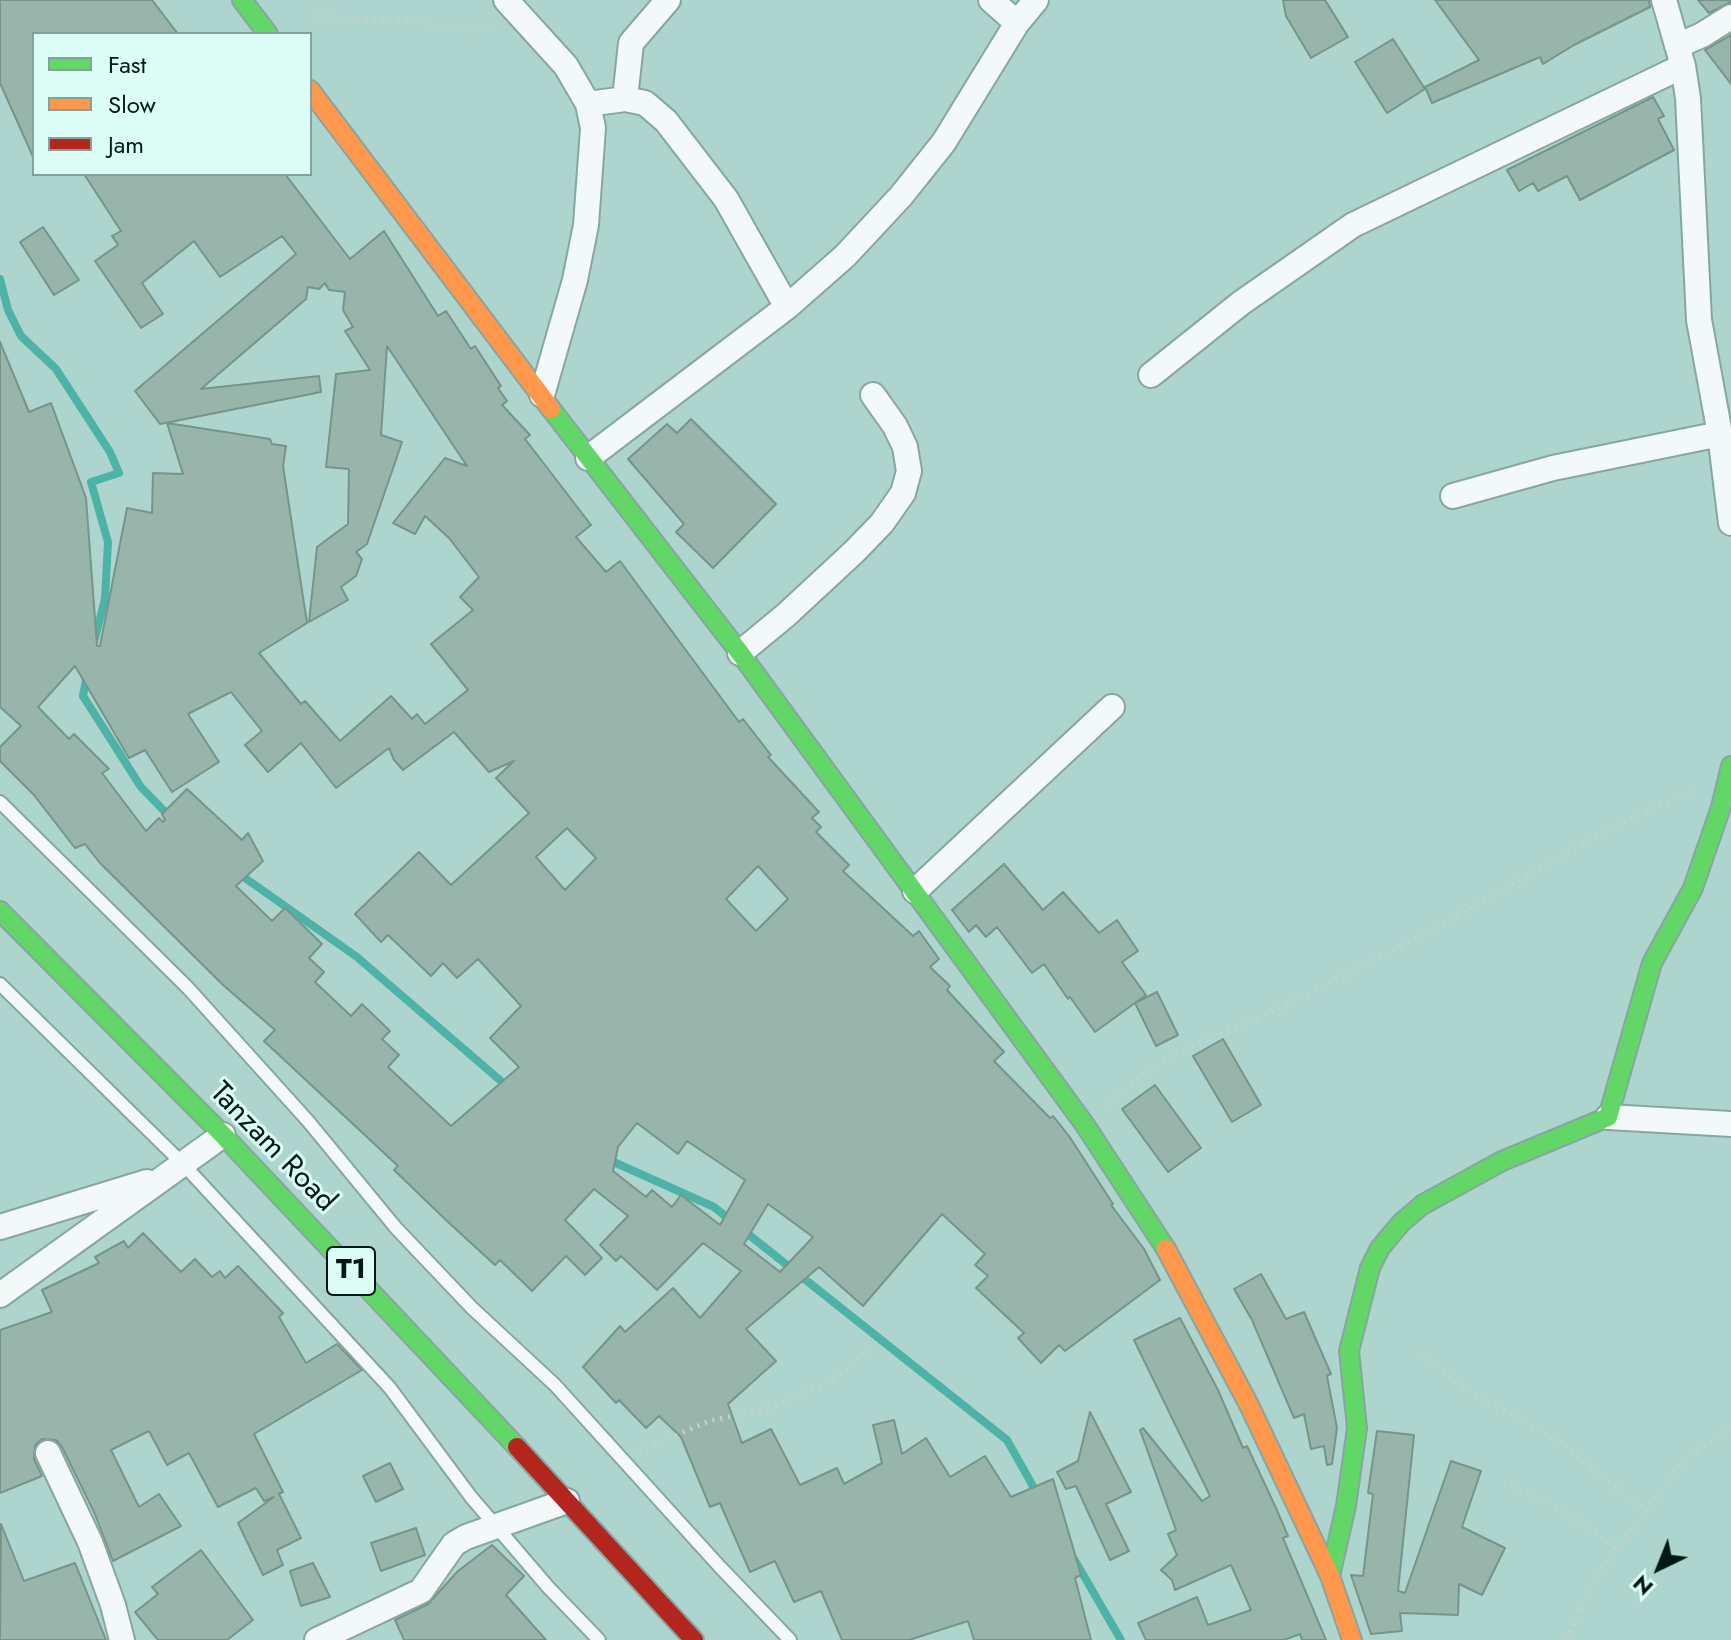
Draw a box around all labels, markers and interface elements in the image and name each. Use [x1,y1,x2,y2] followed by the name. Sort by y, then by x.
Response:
[32,32,312,176] legend
[108,47,146,82] text: Fast
[108,87,156,122] text: Slow
[108,127,144,162] text: Jam
[201,1076,343,1220] street label: Tanzam Road
[327,1247,375,1295] road number: T1
[1619,1528,1699,1608] north arrow
[1625,1568,1660,1603] text: N

